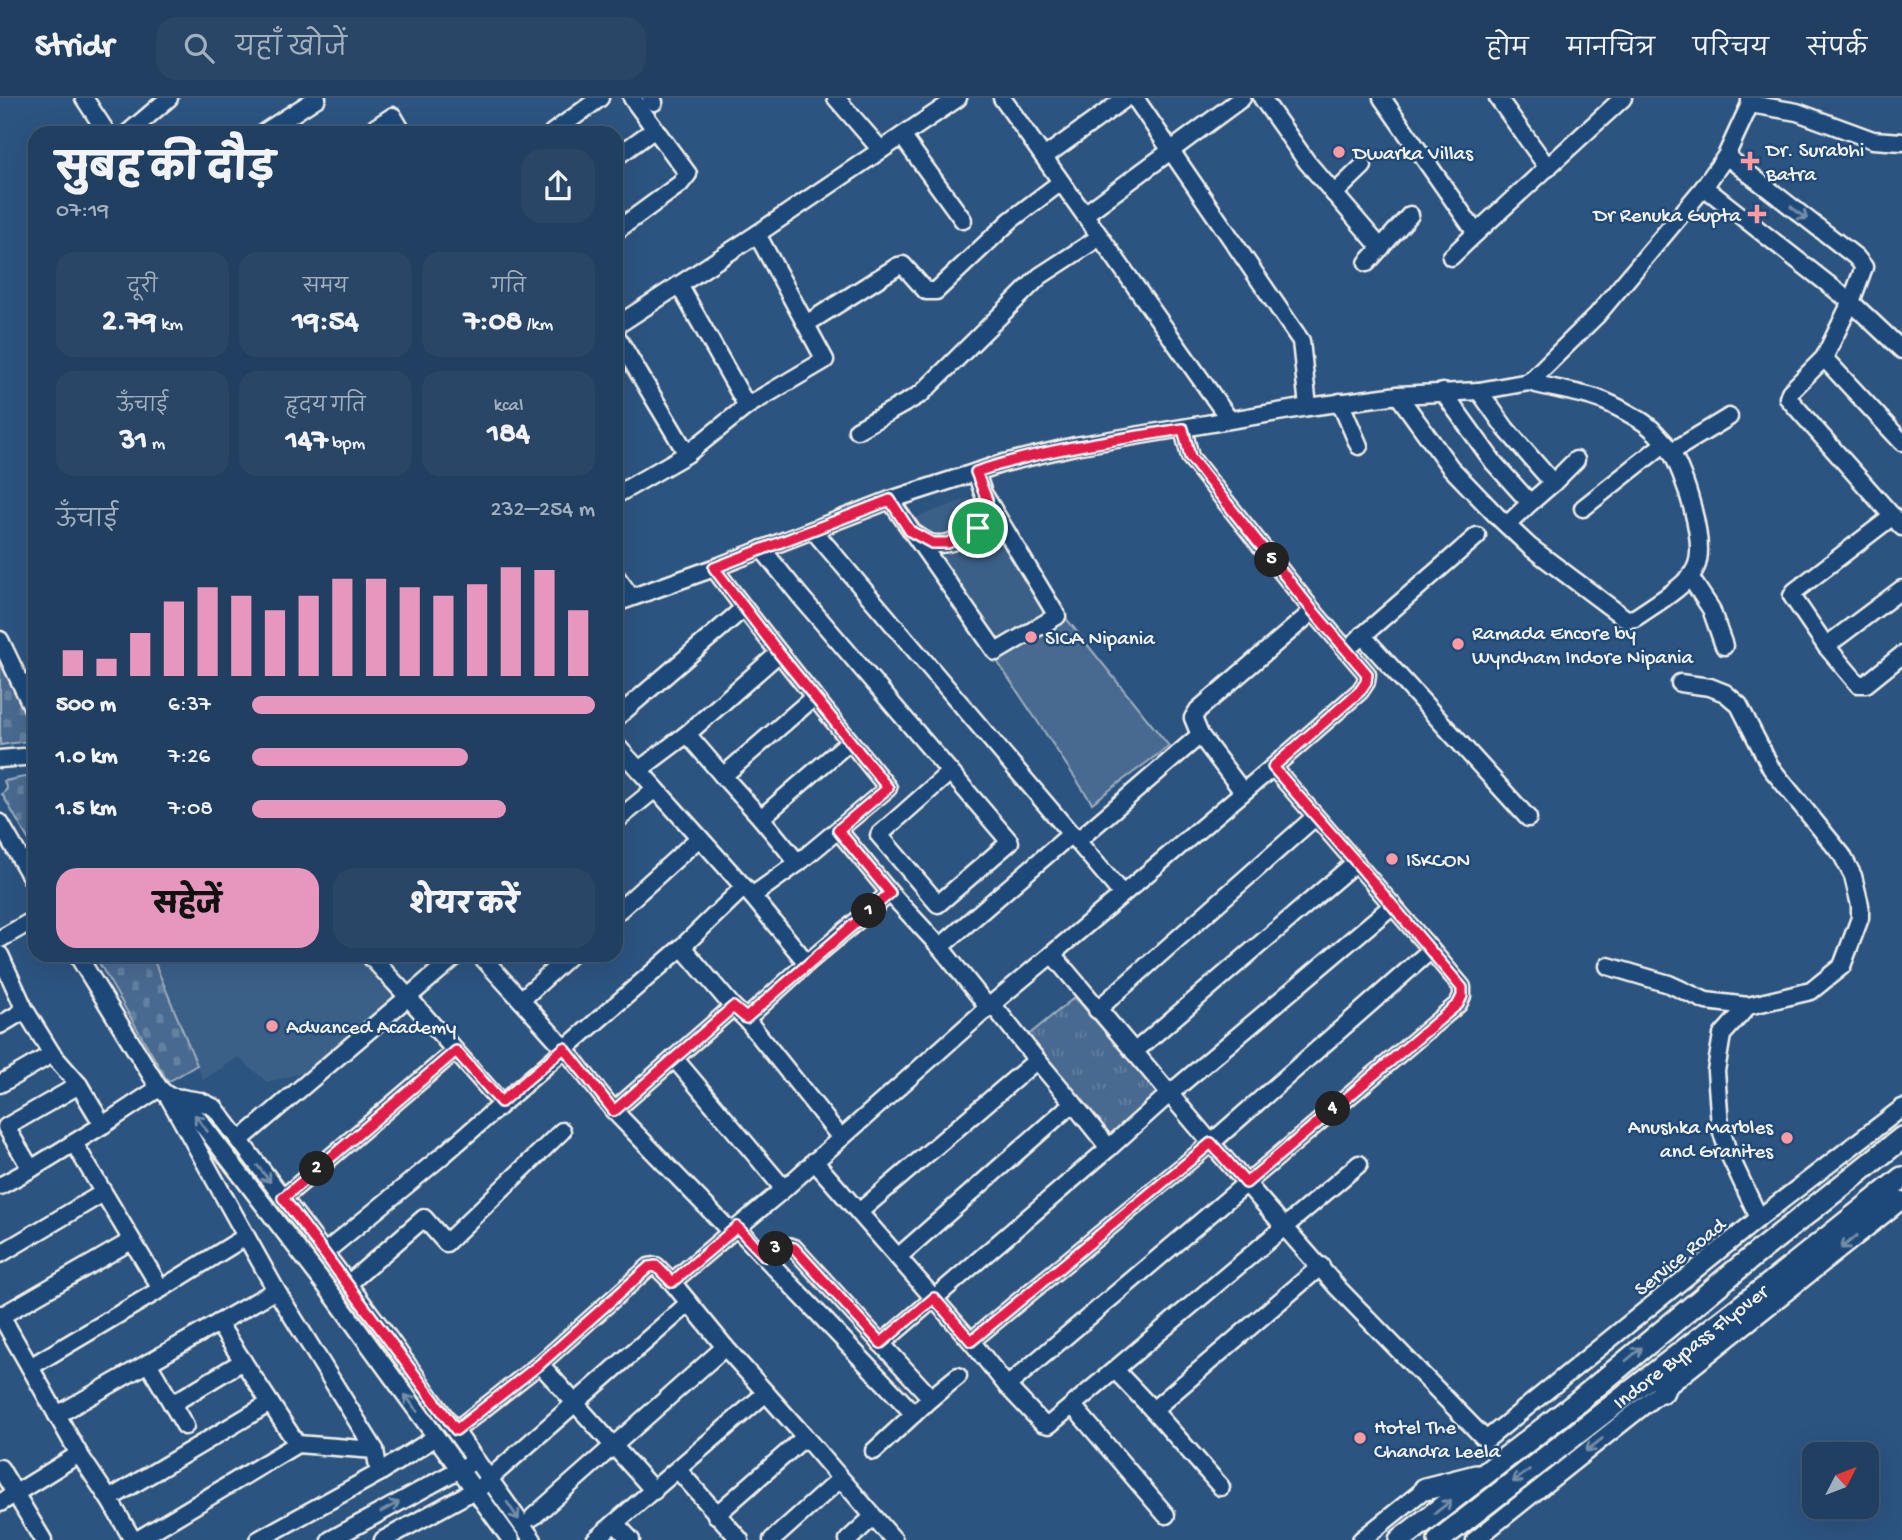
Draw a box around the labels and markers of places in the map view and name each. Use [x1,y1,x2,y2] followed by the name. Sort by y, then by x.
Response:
[1764,140,1864,189] place label: Dr. Surabhi Batra
[1351,143,1474,168] place label: Dwarka Villas
[1331,144,1347,160] marker: Dwarka Villas
[1740,151,1760,171] marker: Dr. Surabhi Batra
[1747,204,1767,224] marker: Dr Renuka Gupta
[1592,205,1742,230] place label: Dr Renuka Gupta
[948,498,1008,558] pin
[1254,542,1290,578] pin: 5
[1472,623,1695,672] place label: Ramada Encore by Wyndham Indore Nipania
[1045,628,1156,653] place label: SICA Nipania
[1023,629,1039,645] marker: SICA Nipania
[1450,636,1466,652] marker: Ramada Encore by Wyndham Indore Nipania
[1406,850,1470,875] place label: ISKCON
[1384,851,1400,867] marker: ISKCON
[852,894,886,928] pin: 1
[286,1017,456,1042] place label: Advanced Academy
[264,1018,280,1034] marker: Advanced Academy
[1316,1091,1350,1126] pin: 4
[1628,1117,1774,1166] place label: Anushka Marbles and Granites
[1779,1130,1795,1146] marker: Anushka Marbles and Granites
[300,1152,334,1186] pin: 2
[758,1232,794,1266] pin: 3
[1374,1417,1502,1466] place label: Hotel The Chandra Leela
[1352,1430,1368,1446] marker: Hotel The Chandra Leela

